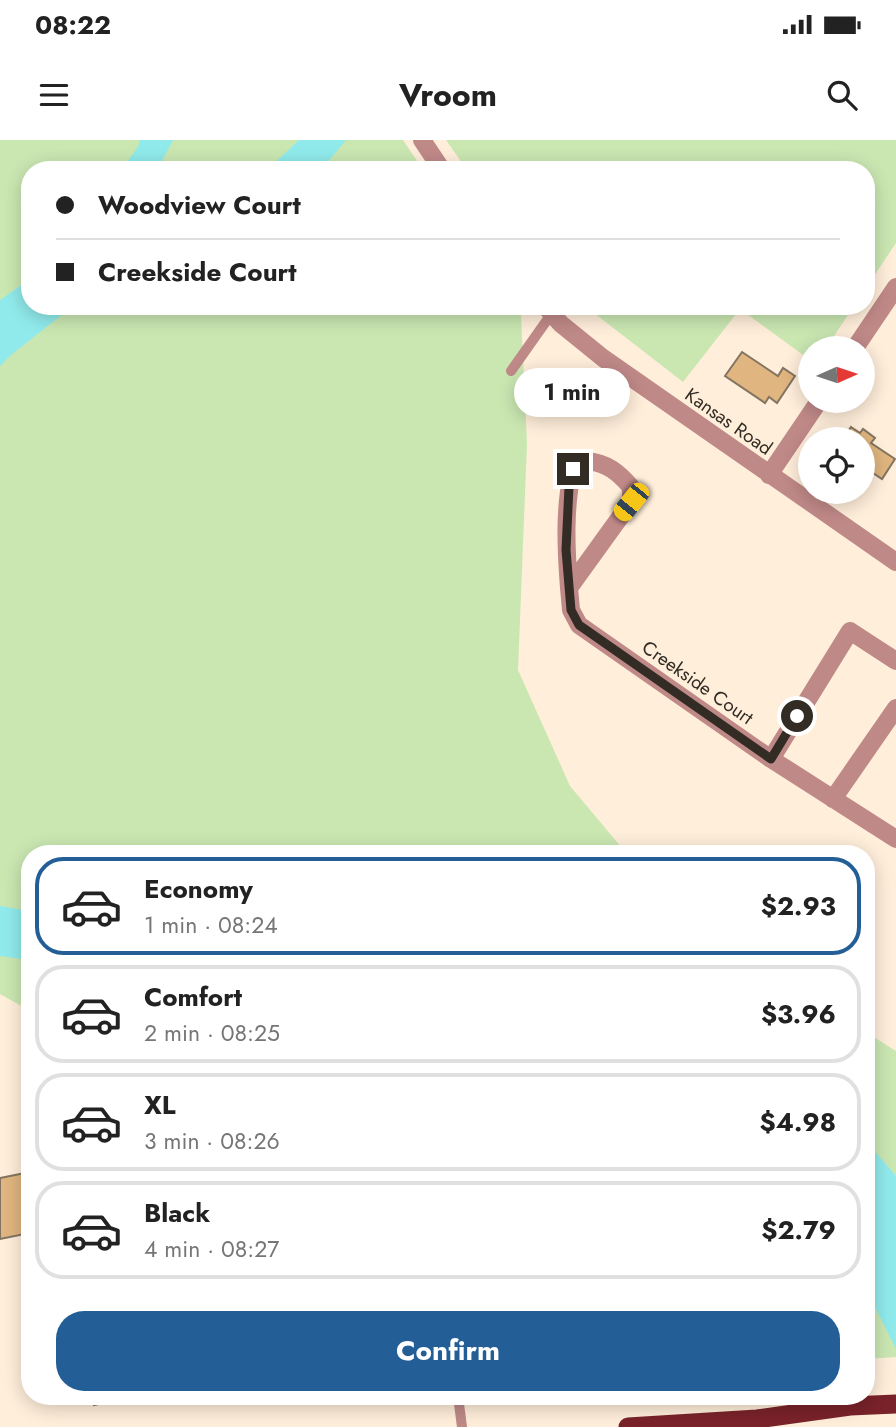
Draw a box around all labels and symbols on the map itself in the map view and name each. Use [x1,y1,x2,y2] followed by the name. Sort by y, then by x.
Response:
[798,336,875,413] north arrow
[515,368,631,416] callout: 1 min
[680,381,778,461] street label: Kansas Road
[557,453,589,485] route end
[610,479,653,525] car
[637,634,759,731] street label: Creekside Court
[781,700,813,732] route start

